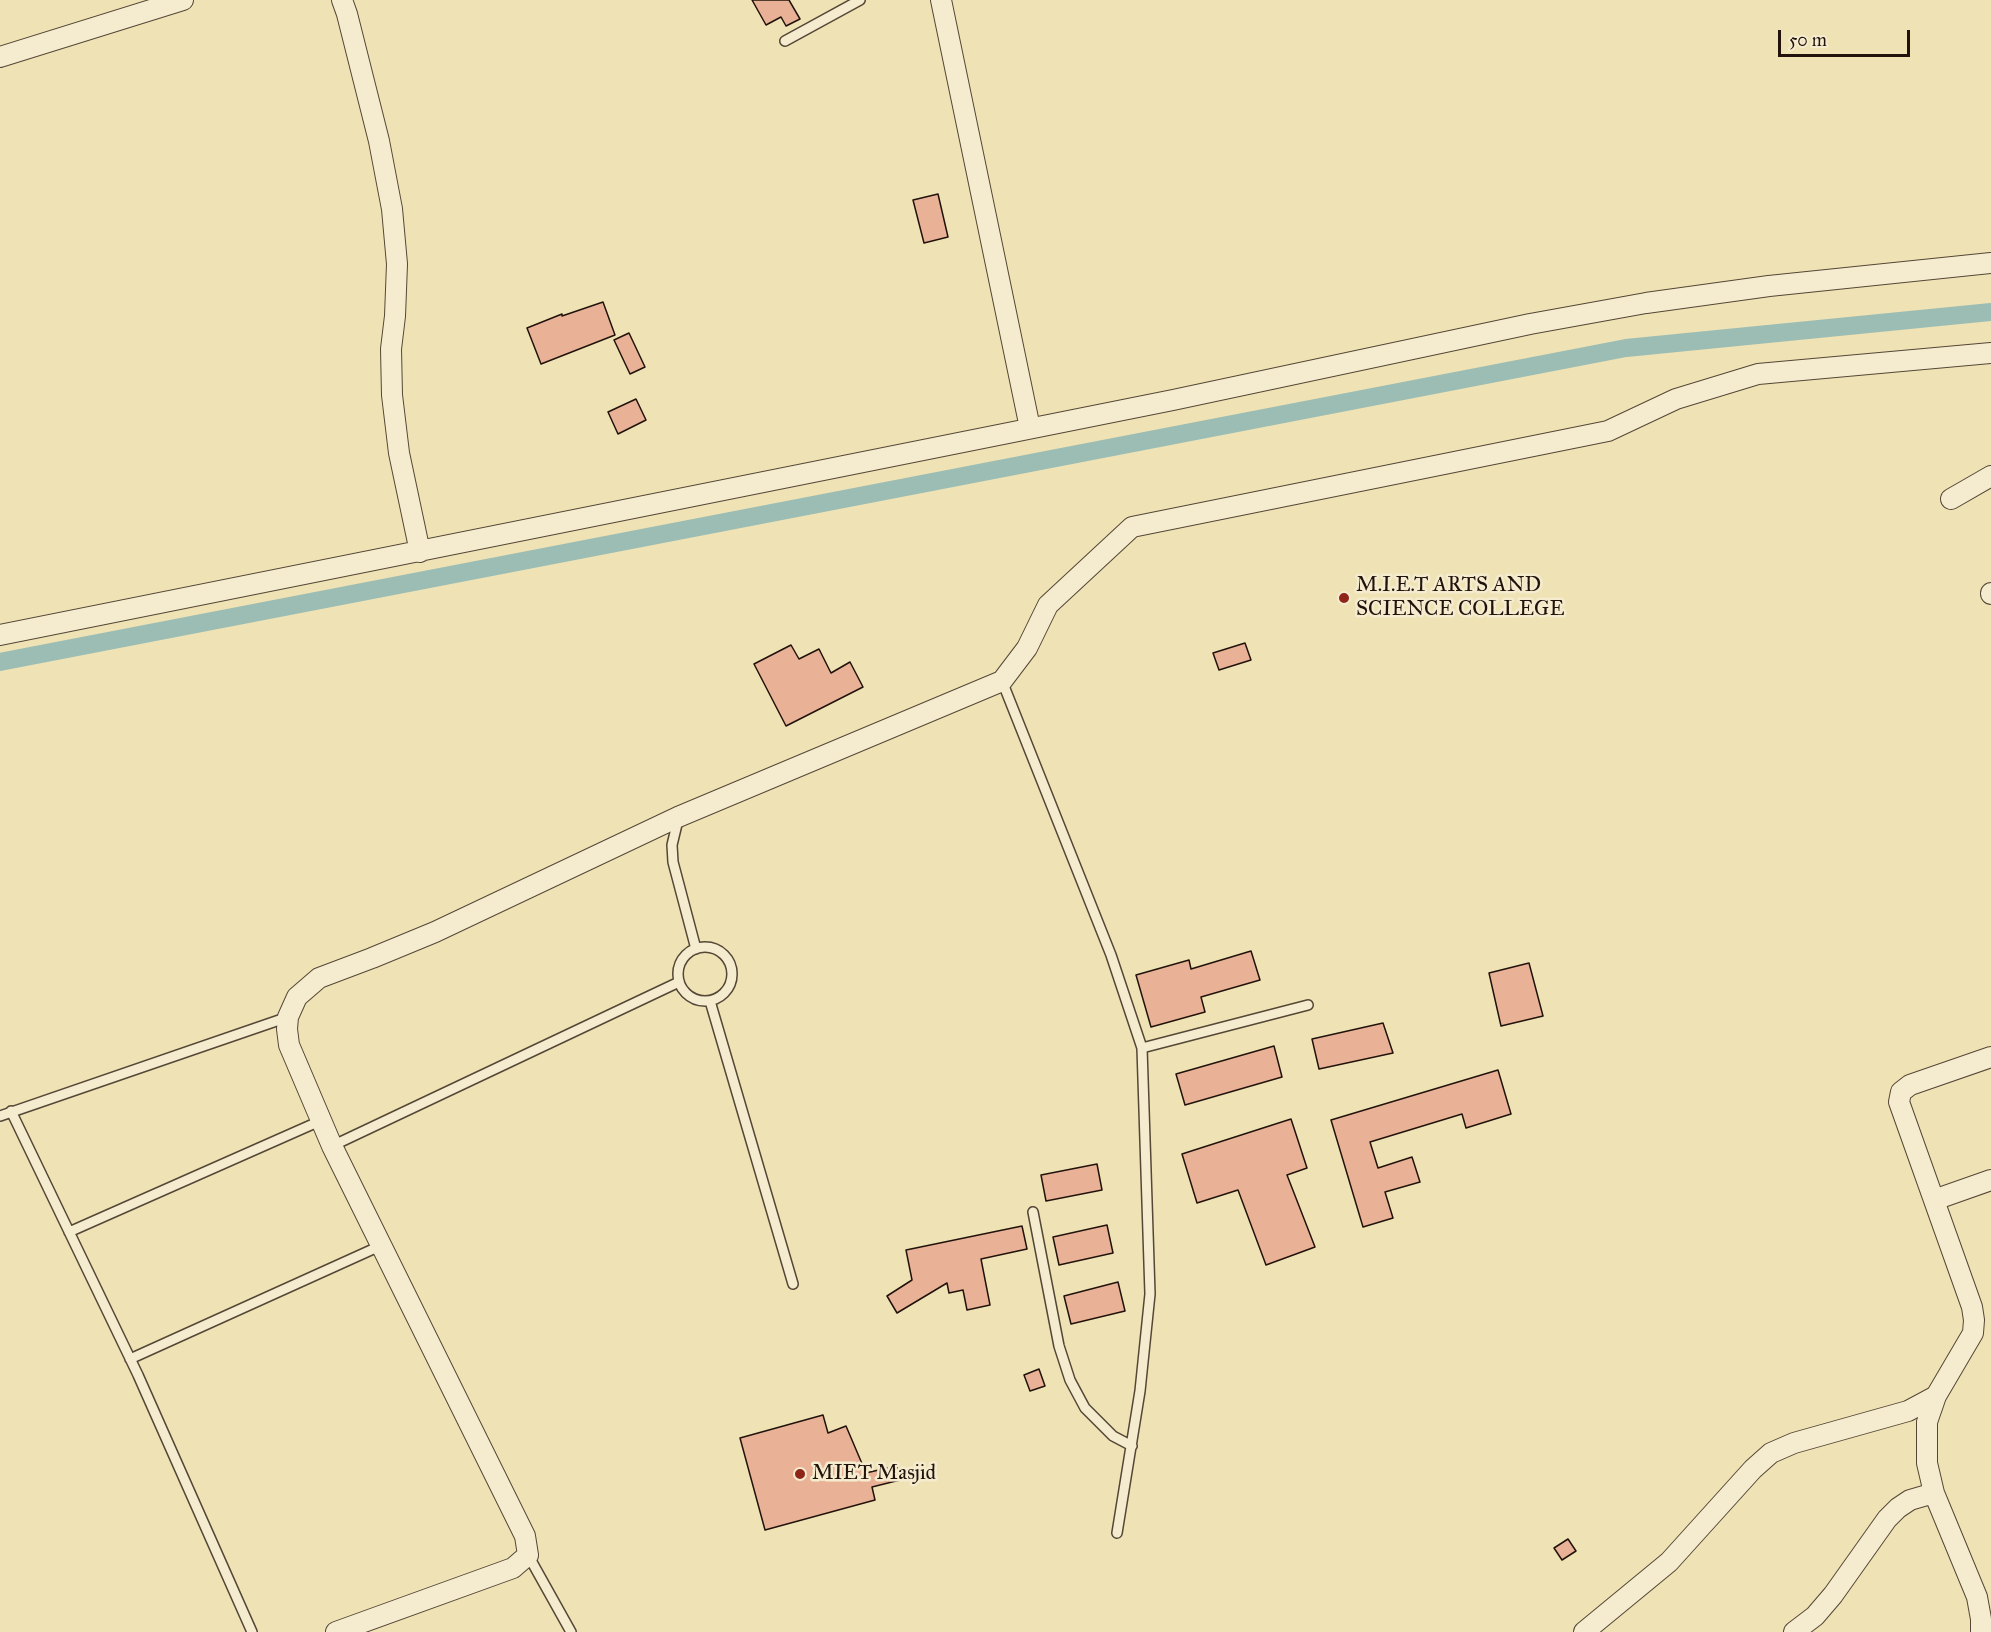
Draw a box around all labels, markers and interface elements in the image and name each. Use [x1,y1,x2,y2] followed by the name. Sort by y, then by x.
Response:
[1781,18,1913,56] scale bar
[1789,29,1827,51] text: 50 m
[1356,573,1565,623] place label: M.I.E.T ARTS AND SCIENCE COLLEGE
[1337,591,1351,605] marker: M.I.E.T ARTS AND SCIENCE COLLEGE
[812,1461,936,1487] place label: MIET Masjid
[793,1467,807,1481] marker: MIET Masjid

